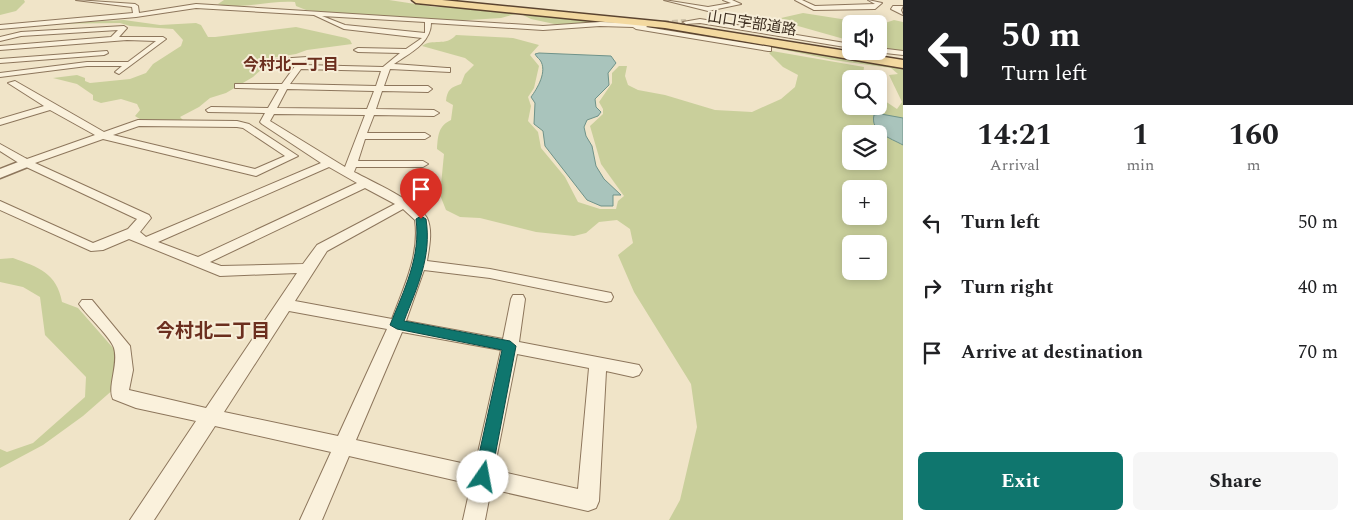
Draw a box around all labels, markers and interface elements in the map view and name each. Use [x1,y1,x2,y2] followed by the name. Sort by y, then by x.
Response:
[706,5,798,42] street label: 山口宇部道路
[1001,9,1081,62] text: 50 m
[842,15,887,280] map controls
[842,15,887,60] button: sound
[918,20,983,85] icon: left
[243,53,339,77] district label: 今村北一丁目
[1001,57,1087,90] text: Turn left
[842,70,887,115] button: search
[977,112,1052,158] text: 14:21
[1132,112,1149,158] text: 1
[1228,112,1279,158] text: 160
[842,125,887,170] button: layers
[990,153,1040,177] text: Arrival
[1126,153,1154,177] text: min
[1247,153,1261,177] text: m
[400,168,442,219] pin
[407,175,435,203] icon: arrive
[842,180,887,225] button: +
[961,208,1040,237] text: Turn left
[1298,208,1338,237] text: 50 m
[918,209,946,237] icon: left
[842,235,887,280] button: −
[961,273,1054,302] text: Turn right
[1298,273,1338,302] text: 40 m
[918,274,946,302] icon: right
[156,317,270,346] district label: 今村北二丁目
[961,338,1143,367] text: Arrive at destination
[1298,338,1338,367] text: 70 m
[918,339,946,367] icon: arrive
[456,450,508,502] position arrow
[918,452,1123,510] button: Exit
[1133,452,1338,510] button: Share

